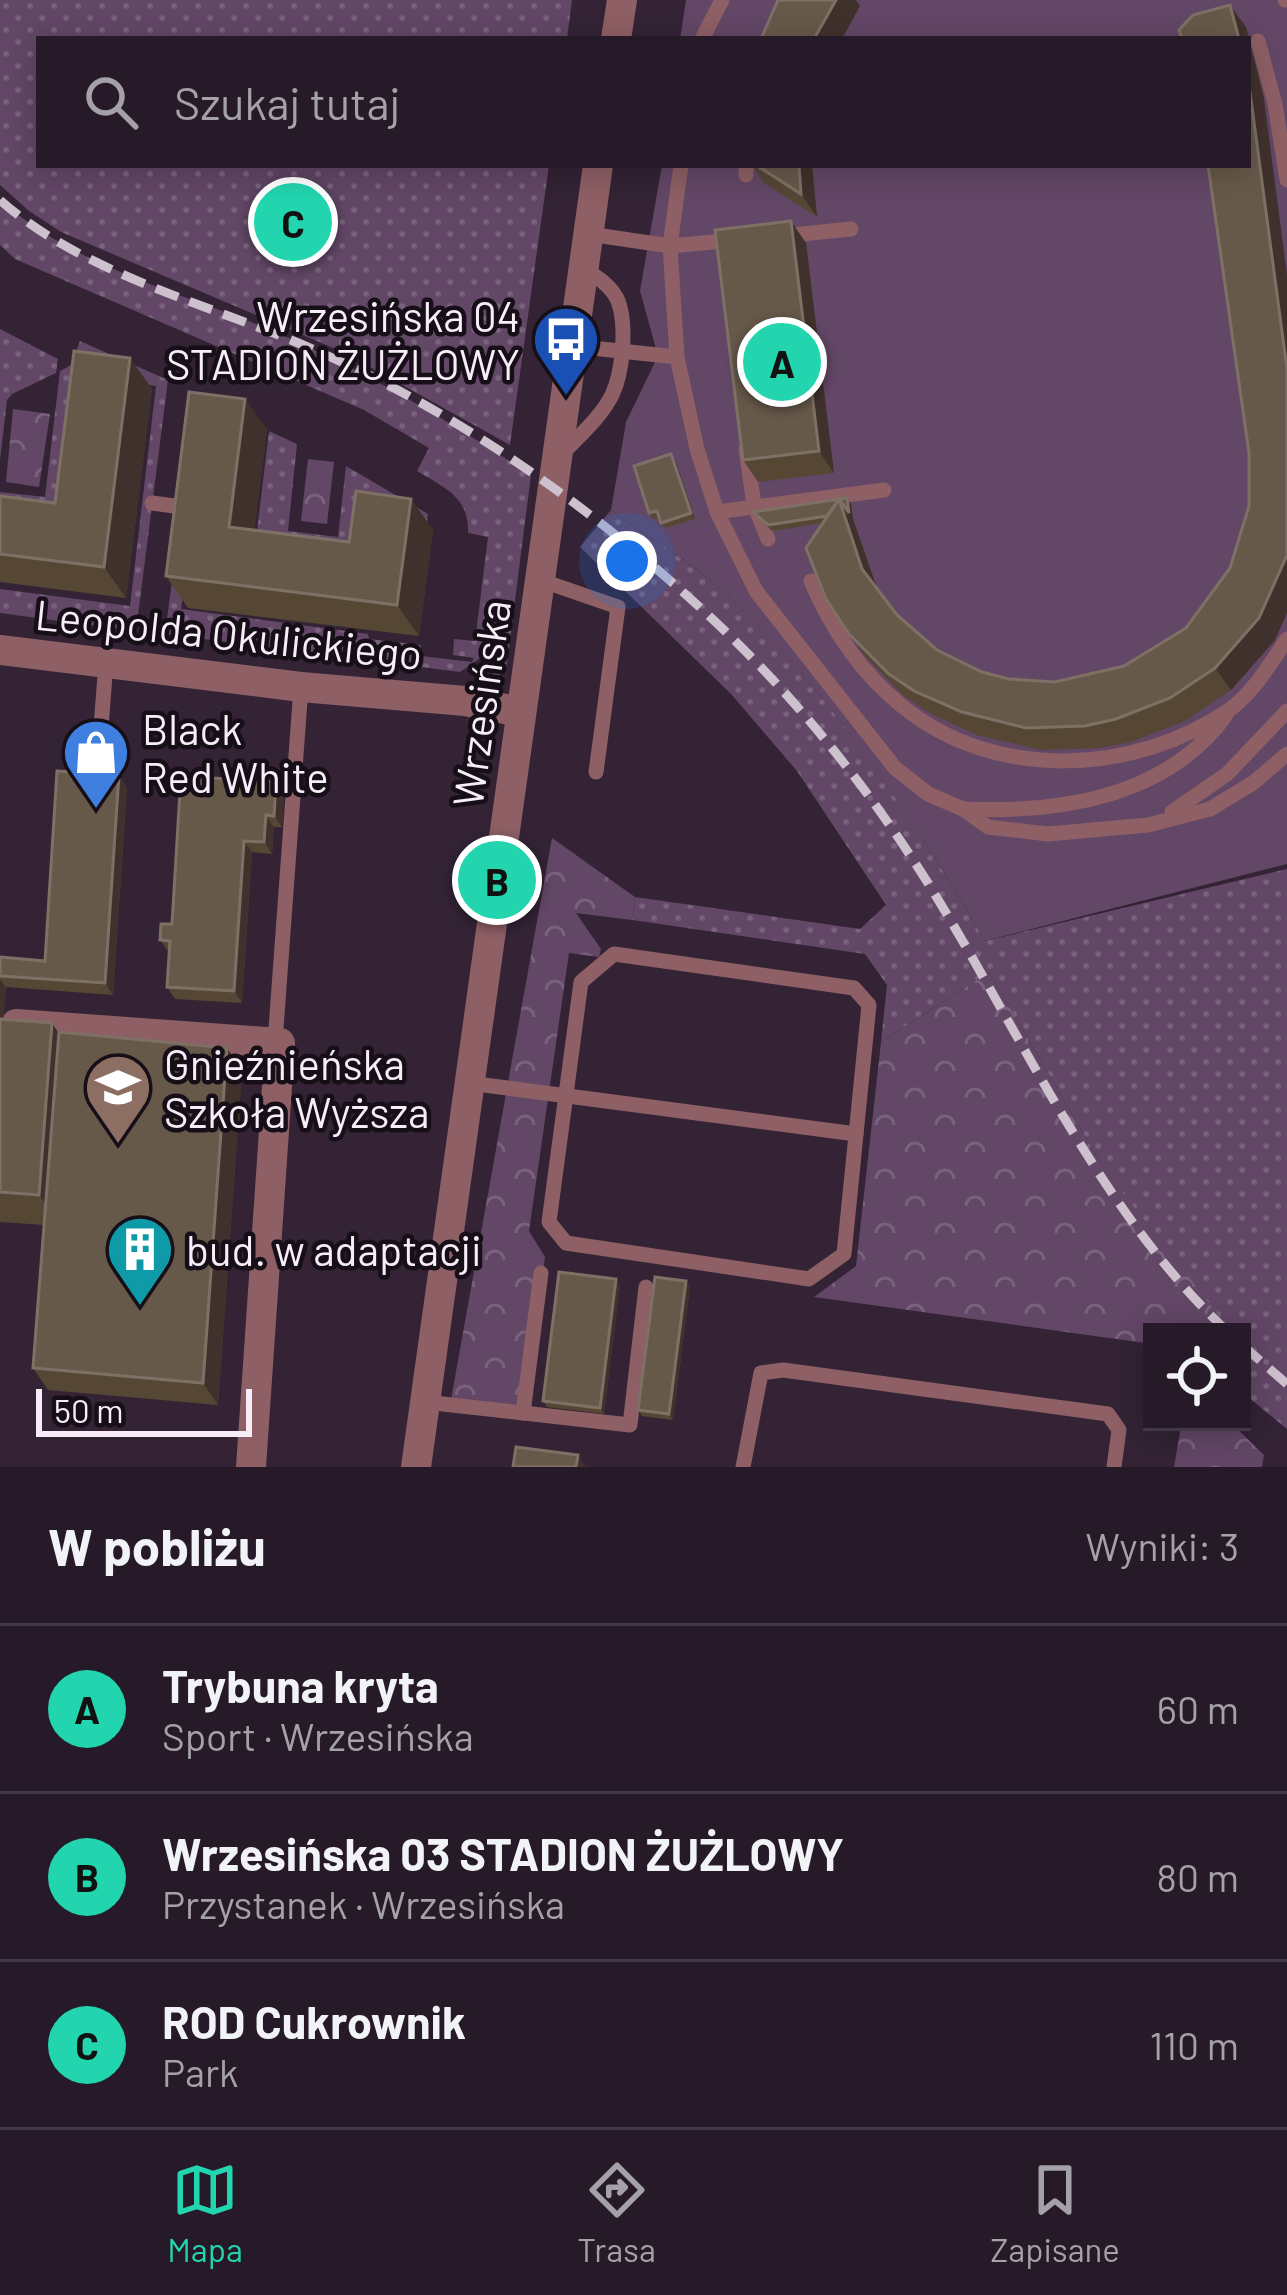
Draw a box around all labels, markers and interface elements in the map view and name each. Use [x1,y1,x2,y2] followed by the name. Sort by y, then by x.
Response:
[36,36,1251,168] search box
[78,69,144,135] icon: search
[174,75,401,129] text: Szukaj tutaj
[254,177,332,267] pin: C
[166,290,520,388] place label: Wrzesińska 04 STADION ŻUŻLOWY
[531,304,601,398] bus stop icon: Wrzesińska 04 STADION ŻUŻLOWY
[743,317,821,407] pin: A
[597,531,657,591] your location
[33,588,425,679] street label: Leopolda Okulickiego
[441,596,519,810] street label: Wrzesińska
[142,703,329,801] place label: Black Red White
[61,717,131,811] shop icon: Black Red White
[458,835,536,925] pin: B
[164,1038,429,1137] place label: Gnieźnieńska Szkoła Wyższa
[83,1052,153,1146] school or university icon: Gnieźnieńska Szkoła Wyższa
[105,1214,175,1308] building icon: bud. w adaptacji
[186,1224,482,1275] place label: bud. w adaptacji
[1143,1323,1251,1431] map controls
[1143,1323,1251,1431] button: locate
[36,1383,252,1436] scale bar
[54,1390,124,1430] text: 50 m
[48,1515,266,1576] text: W pobliżu
[1086,1522,1239,1569] text: Wyniki: 3
[162,1658,439,1712] text: Trybuna kryta
[74,1685,100,1732] text: A
[1157,1685,1239,1732] text: 60 m
[162,1712,474,1759] text: Sport · Wrzesińska
[162,1826,844,1880] text: Wrzesińska 03 STADION ŻUŻLOWY
[75,1853,99,1900] text: B
[1157,1853,1239,1900] text: 80 m
[162,1880,565,1927] text: Przystanek · Wrzesińska
[162,1994,466,2048] text: ROD Cukrownik
[75,2021,99,2068] text: C
[1149,2021,1239,2068] text: 110 m
[162,2048,239,2095] text: Park
[167,2157,243,2269] tab: Mapa
[577,2157,656,2269] tab: Trasa
[990,2157,1120,2269] tab: Zapisane

